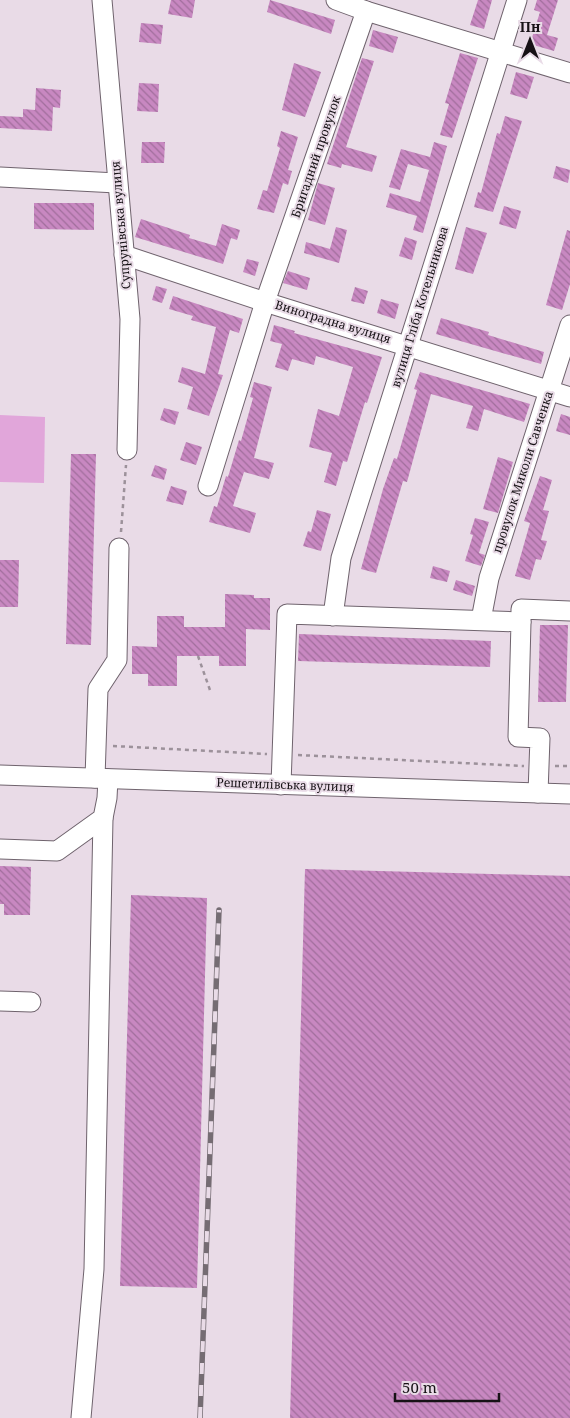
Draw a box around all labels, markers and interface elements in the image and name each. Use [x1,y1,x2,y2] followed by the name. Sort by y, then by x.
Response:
[505,15,555,65] north arrow
[520,17,541,36] text: Пн
[287,93,345,220] street label: Бригадний провулок
[106,160,135,290] street label: Супрунівська вулиця
[387,224,452,390] street label: вулиця Гліба Котельникова
[273,296,393,347] street label: Виноградна вулиця
[488,388,557,555] street label: провулок Миколи Савченка
[216,774,354,795] street label: Решетилівська вулиця
[395,1370,499,1402] scale bar
[402,1377,437,1397] text: 50 m

